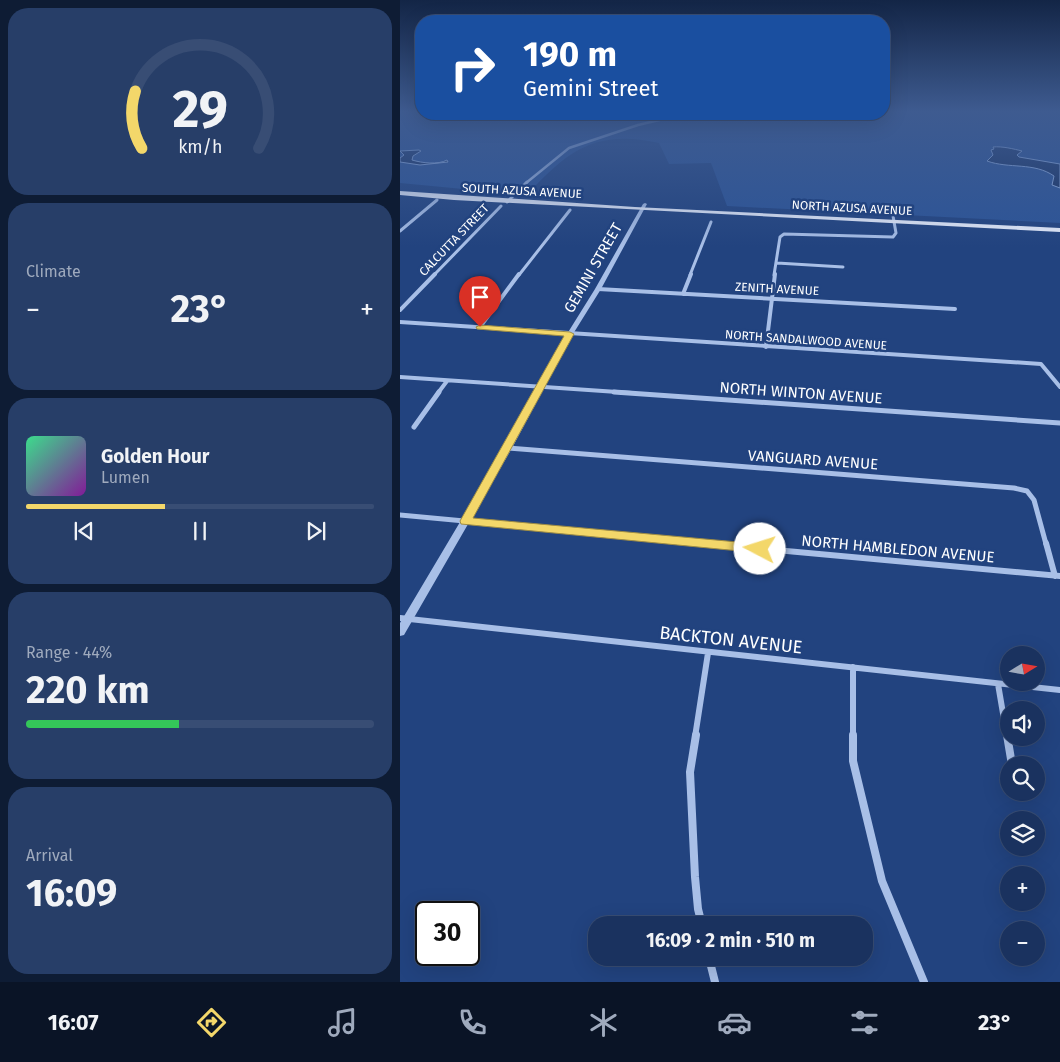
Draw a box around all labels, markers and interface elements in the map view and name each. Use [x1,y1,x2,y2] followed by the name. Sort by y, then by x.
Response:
[523,33,617,75] text: 190 m
[440,35,505,100] icon: right
[523,75,659,102] text: Gemini Street
[172,78,228,141] text: 29
[178,136,222,158] text: km/h
[462,181,582,201] street label: SOUTH AZUSA AVENUE
[791,198,913,218] street label: NORTH AZUSA AVENUE
[416,201,492,279] street label: CALCUTTA STREET
[560,220,626,316] street label: GEMINI STREET
[26,262,81,281] text: Climate
[459,276,501,327] pin
[735,280,819,298] street label: ZENITH AVENUE
[466,283,494,311] icon: arrive
[171,286,230,332] text: 23°
[26,293,40,326] text: −
[360,293,374,326] text: +
[725,327,887,353] street label: NORTH SANDALWOOD AVENUE
[719,378,883,408] street label: NORTH WINTON AVENUE
[101,445,210,468] text: Golden Hour
[747,446,879,474] street label: VANGUARD AVENUE
[101,468,150,487] text: Lumen
[70,517,98,545] icon: previous
[186,517,214,545] icon: pause
[302,517,330,545] icon: next
[733,522,785,574] position arrow
[801,532,995,566] street label: NORTH HAMBLEDON AVENUE
[659,622,803,658] street label: BACKTON AVENUE
[26,643,112,662] text: Range · 44%
[1000,646,1045,691] north arrow
[1000,646,1045,966] map controls
[26,667,150,713] text: 220 km
[1000,701,1045,746] button: sound
[1000,756,1045,801] button: search
[1000,811,1045,856] button: layers
[26,846,73,865] text: Arrival
[1000,866,1045,911] button: +
[26,870,117,916] text: 16:09
[415,901,480,966] speed limit sign: 30
[1000,921,1045,966] button: −
[646,929,815,952] text: 16:09 · 2 min · 510 m
[194,1005,229,1040] icon: directions
[325,1005,360,1040] icon: music
[455,1005,490,1040] icon: phone
[586,1005,621,1040] icon: climate
[717,1005,752,1040] icon: car
[847,1005,882,1040] icon: filters
[48,1009,98,1036] text: 16:07
[978,1009,1012,1036] text: 23°

